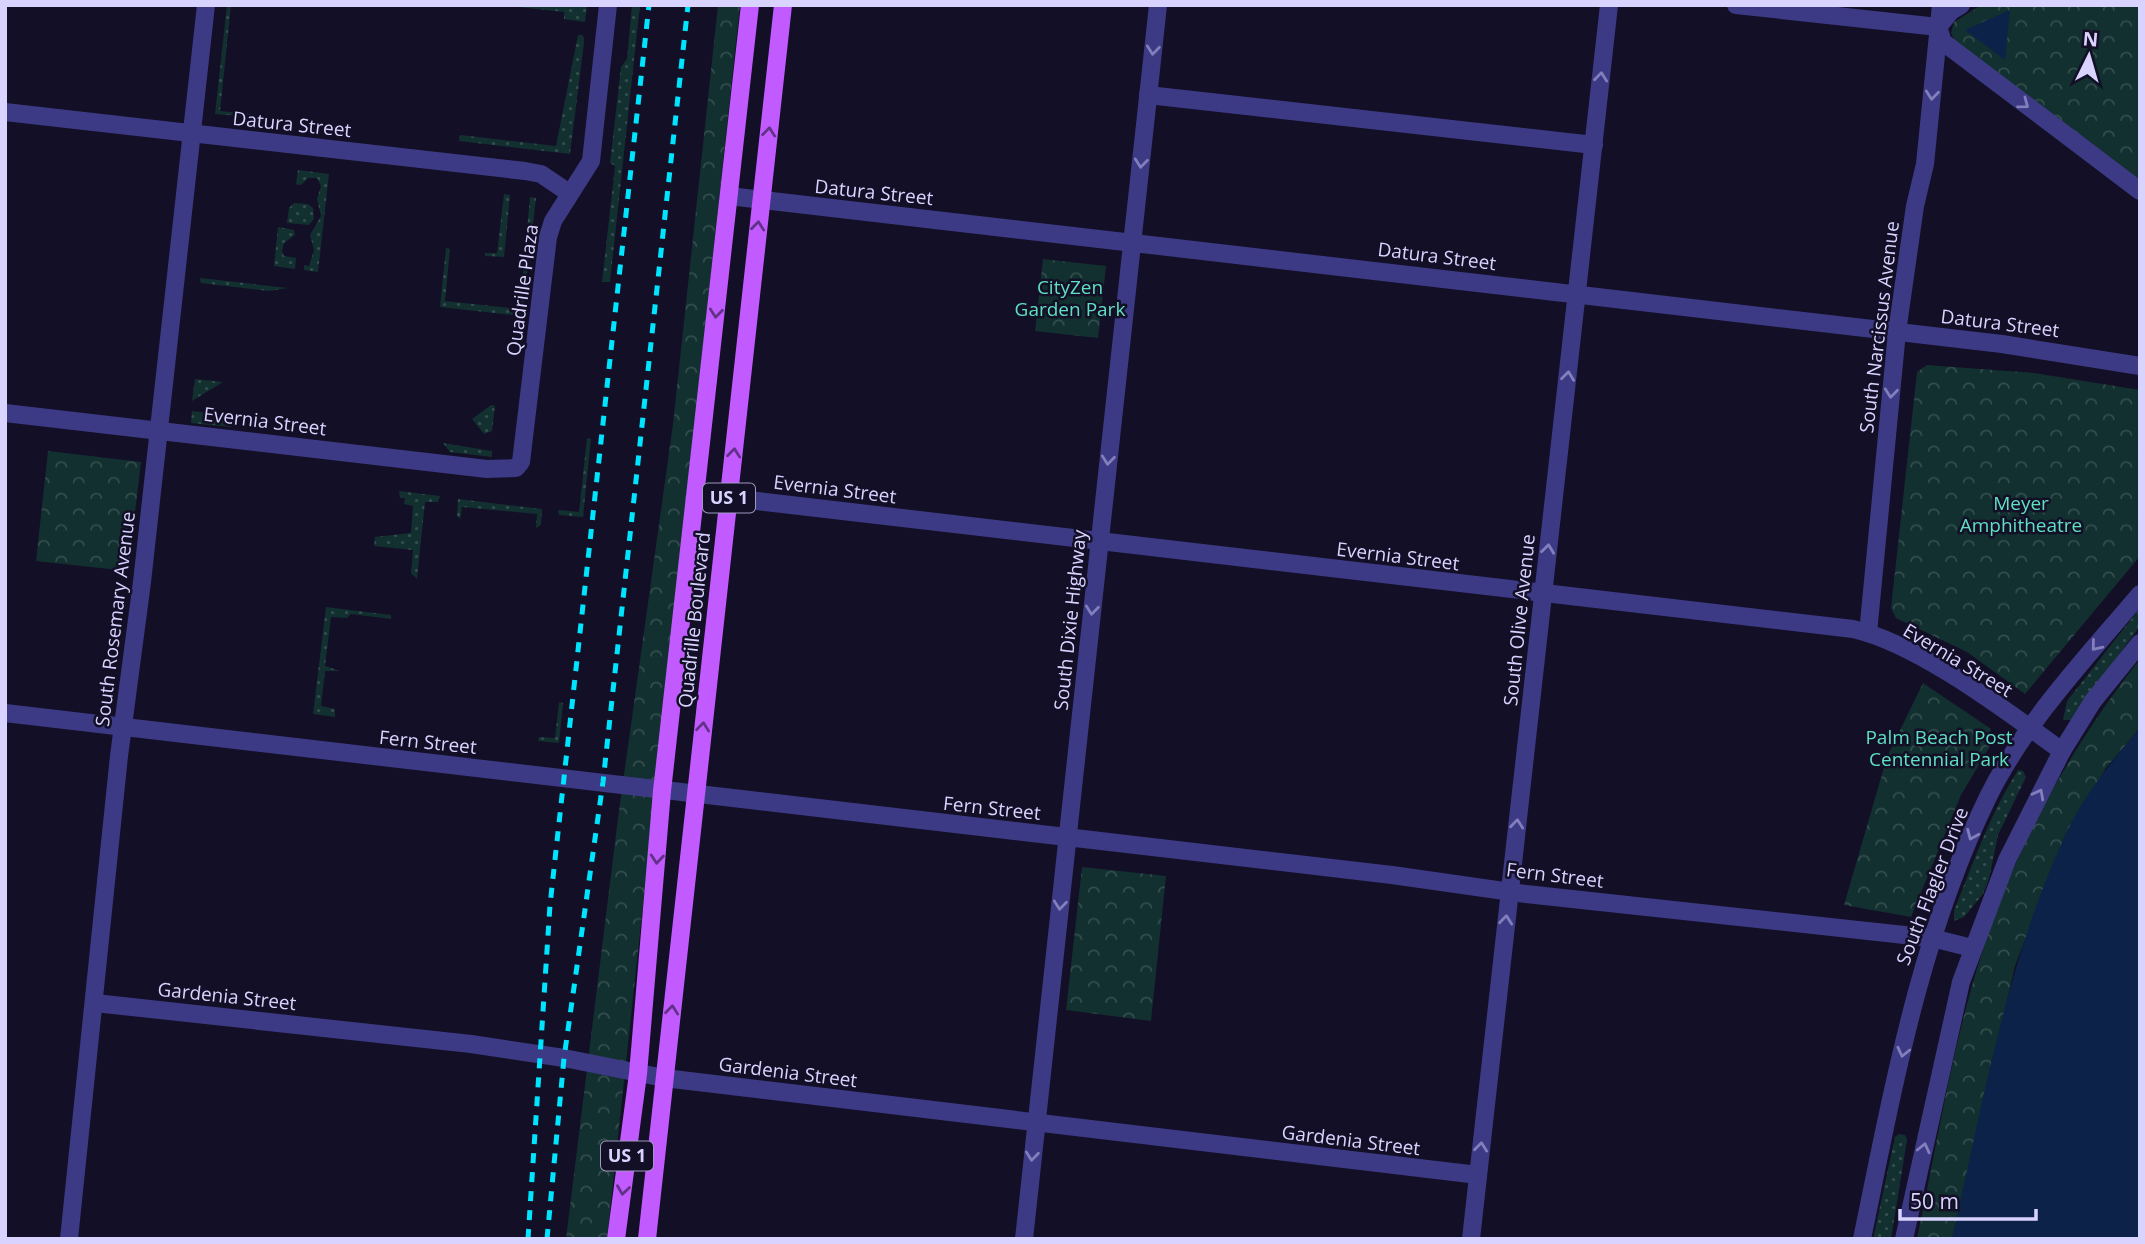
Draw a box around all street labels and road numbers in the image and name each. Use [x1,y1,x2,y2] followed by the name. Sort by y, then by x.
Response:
[231,105,353,143] street label: Datura Street
[813,173,935,211] street label: Datura Street
[1853,220,1905,434] street label: South Narcissus Avenue
[500,223,544,357] street label: Quadrille Plaza
[1376,236,1498,276] street label: Datura Street
[1939,303,2061,343] street label: Datura Street
[202,401,328,441] street label: Evernia Street
[772,469,898,509] street label: Evernia Street
[703,484,755,512] road number: US 1
[89,510,141,728] street label: South Rosemary Avenue
[1048,528,1092,712] street label: South Dixie Highway
[672,531,716,709] street label: Quadrille Boulevard
[1497,533,1541,707] street label: South Olive Avenue
[1335,536,1461,576] street label: Evernia Street
[1898,617,2018,703] street label: Evernia Street
[378,724,478,760] street label: Fern Street
[942,790,1042,826] street label: Fern Street
[1890,803,1974,969] street label: South Flagler Drive
[1505,856,1605,894] street label: Fern Street
[156,976,298,1016] street label: Gardenia Street
[717,1051,859,1093] street label: Gardenia Street
[1280,1119,1422,1161] street label: Gardenia Street
[601,1142,653,1170] road number: US 1

